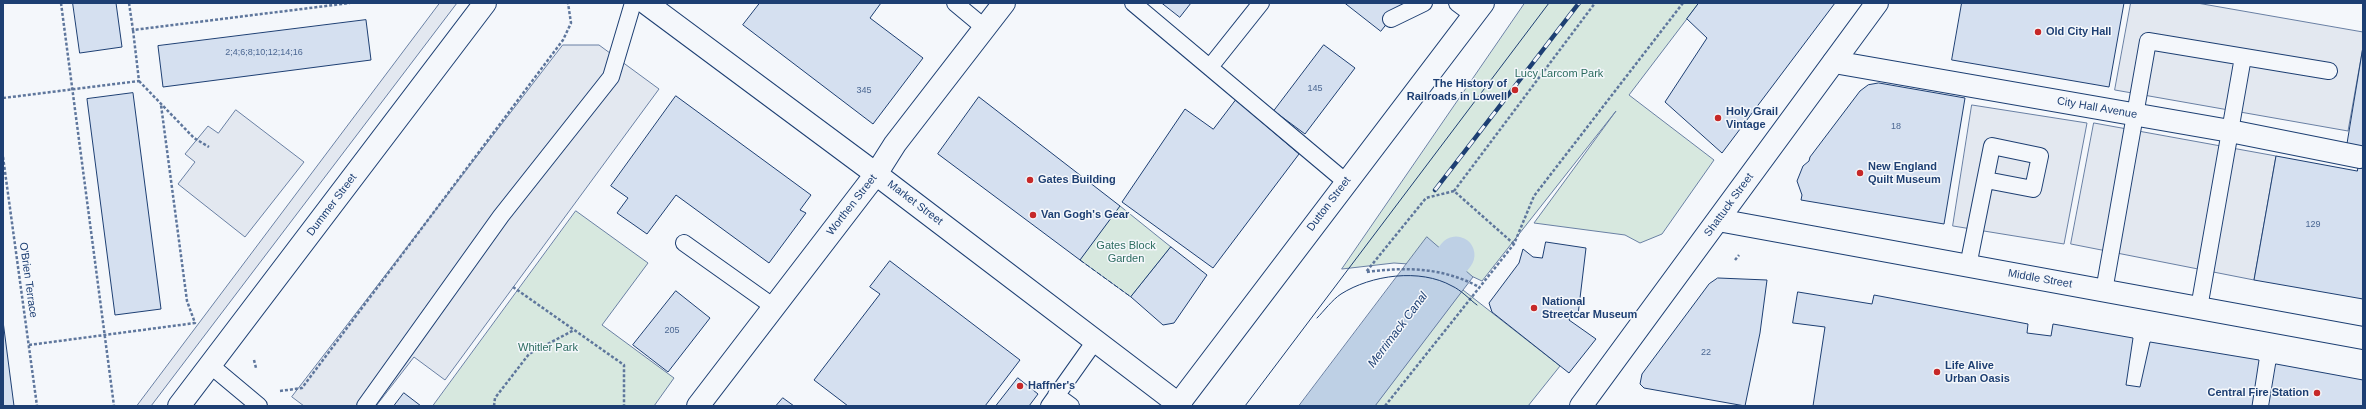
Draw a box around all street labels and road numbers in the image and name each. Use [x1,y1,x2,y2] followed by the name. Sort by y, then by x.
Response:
[2056,94,2138,122] street label: City Hall Avenue
[304,171,360,239] street label: Dummer Street
[1702,171,1756,239] street label: Shattuck Street
[824,172,880,238] street label: Worthen Street
[1304,174,1354,234] street label: Dutton Street
[885,178,945,228] street label: Market Street
[16,241,40,319] street label: O'Brien Terrace
[2007,267,2073,291] street label: Middle Street

